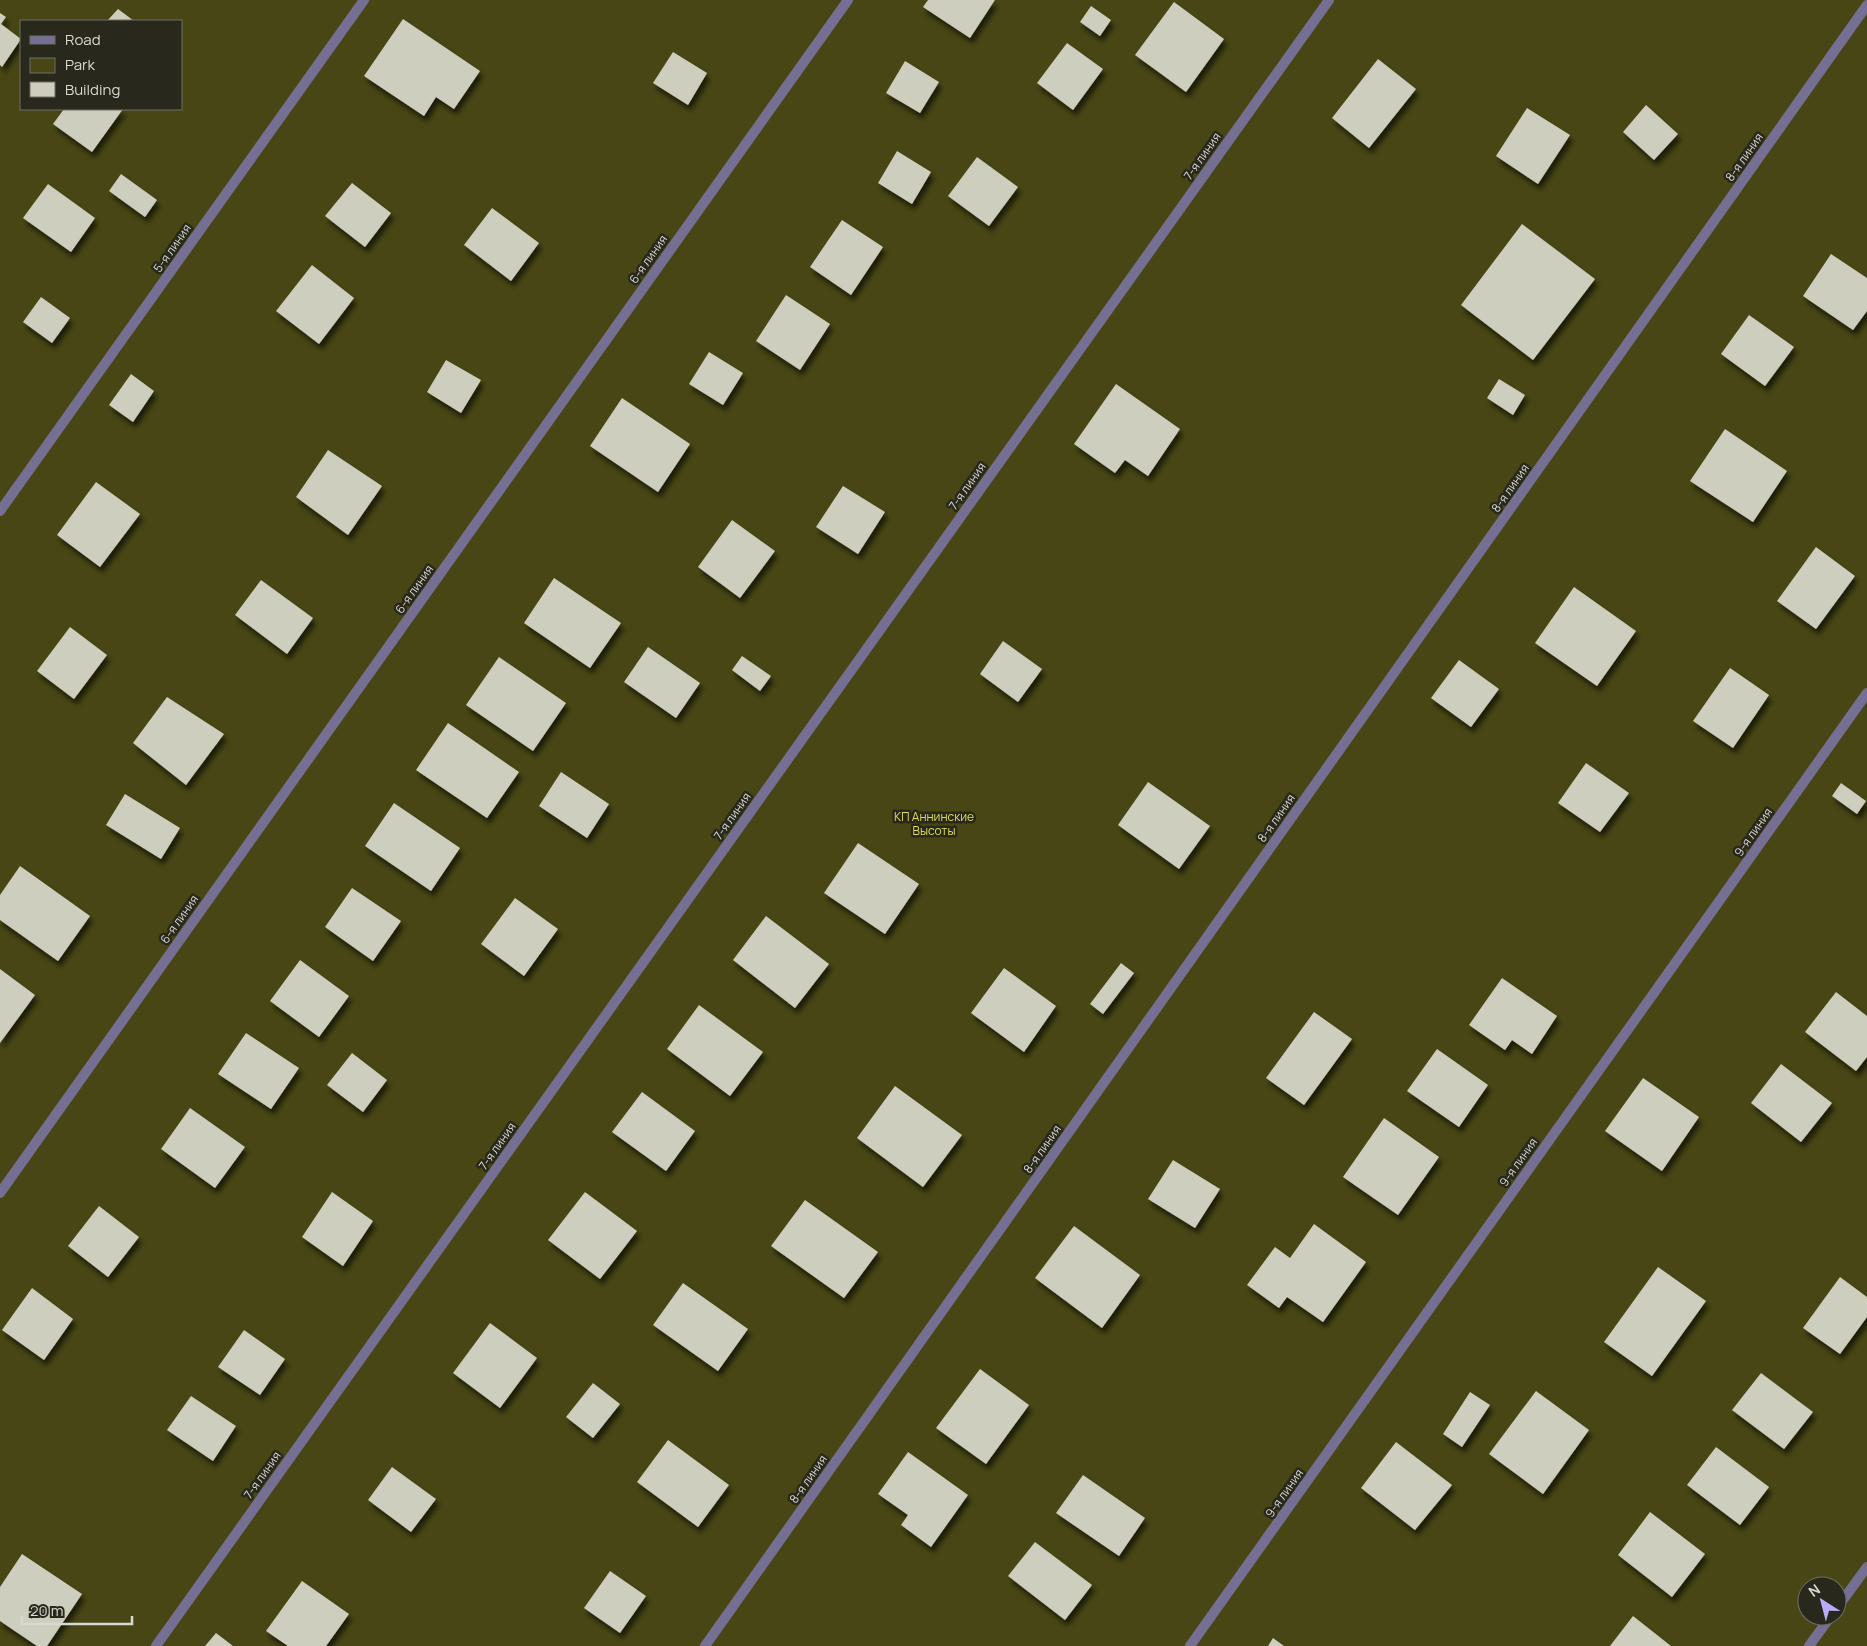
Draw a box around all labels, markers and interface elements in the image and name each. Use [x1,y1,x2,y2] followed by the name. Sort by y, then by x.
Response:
[20,20,182,110] legend
[65,29,101,50] text: Road
[65,54,95,75] text: Park
[65,79,120,100] text: Building
[1179,129,1225,183] street label: 7-я линия
[1721,129,1767,185] street label: 8-я линия
[149,220,195,276] street label: 5-я линия
[625,231,671,287] street label: 6-я линия
[944,459,990,513] street label: 7-я линия
[1487,460,1533,516] street label: 8-я линия
[391,561,437,617] street label: 6-я линия
[709,789,755,843] street label: 7-я линия
[1253,790,1299,846] street label: 8-я линия
[1730,804,1776,860] street label: 9-я линия
[894,808,974,839] park label: КП Аннинские Высоты
[156,891,202,947] street label: 6-я линия
[474,1119,520,1173] street label: 7-я линия
[1019,1121,1065,1177] street label: 8-я линия
[1495,1134,1541,1190] street label: 9-я линия
[239,1448,285,1502] street label: 7-я линия
[785,1451,831,1507] street label: 8-я линия
[1261,1465,1307,1521] street label: 9-я линия
[1797,1576,1847,1626] north arrow
[1804,1579,1824,1601] text: N
[22,1594,132,1626] scale bar
[30,1600,63,1621] text: 20 m

